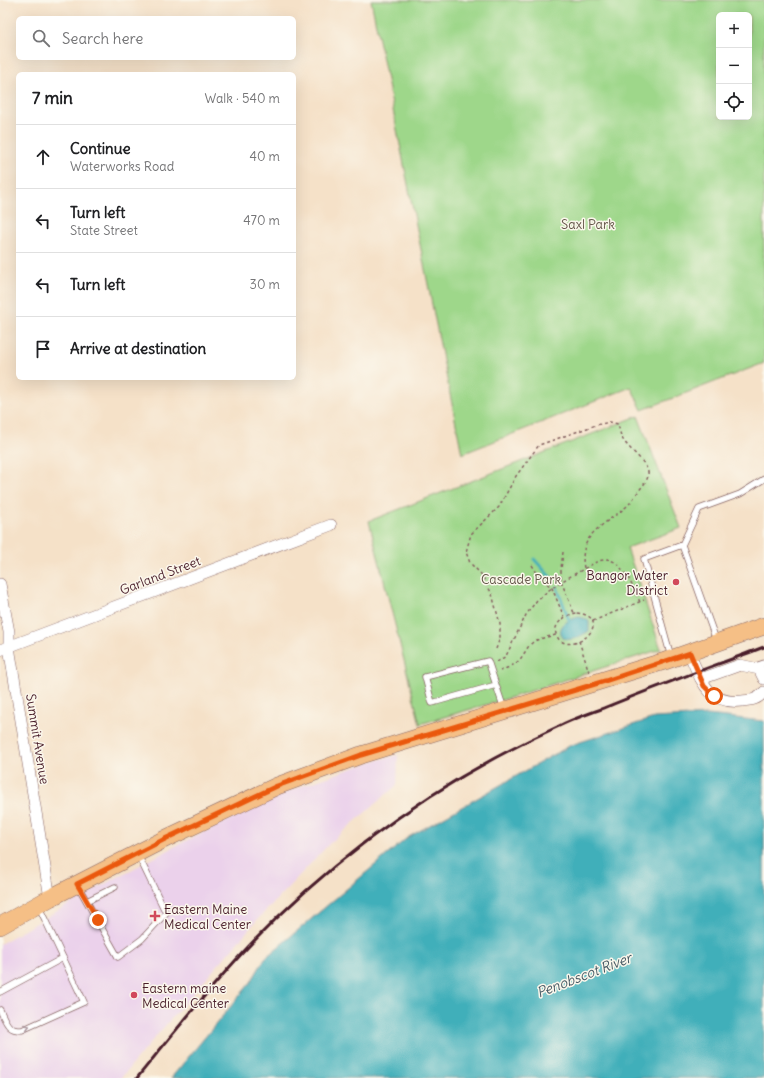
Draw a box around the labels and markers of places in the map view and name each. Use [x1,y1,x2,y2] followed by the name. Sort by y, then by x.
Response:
[586,567,669,599] place label: Bangor Water District
[671,577,681,587] marker: Bangor Water District
[164,901,252,933] place label: Eastern Maine Medical Center
[149,910,161,922] marker: Eastern Maine Medical Center
[142,980,230,1012] place label: Eastern maine Medical Center
[129,990,139,1000] marker: Eastern maine Medical Center

